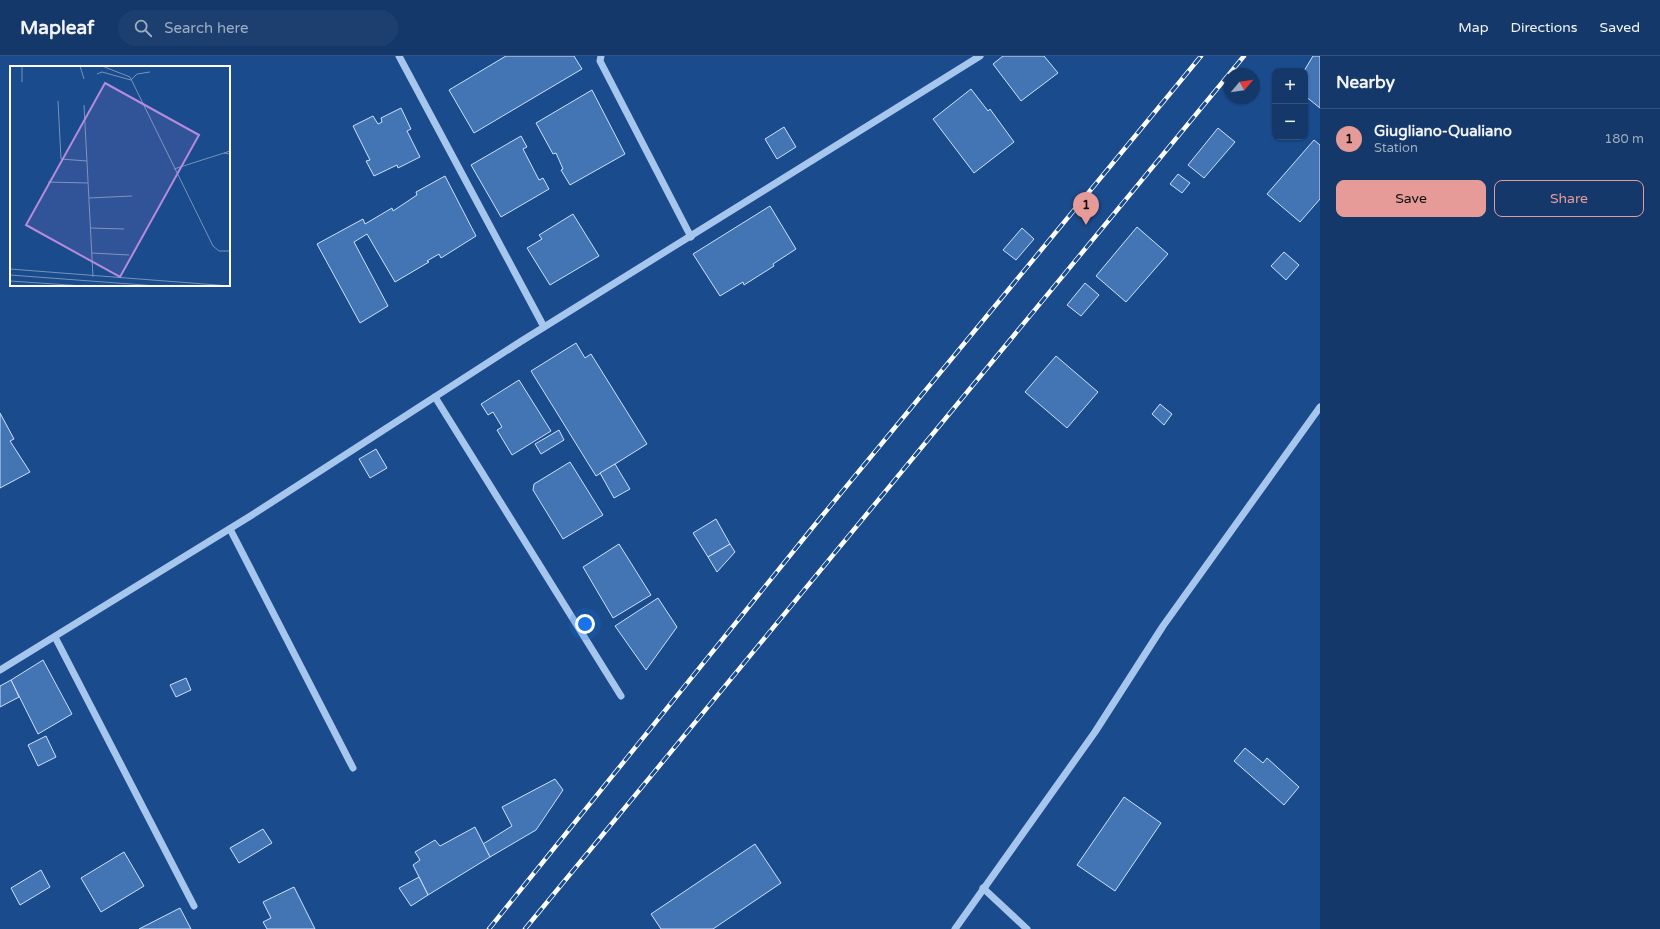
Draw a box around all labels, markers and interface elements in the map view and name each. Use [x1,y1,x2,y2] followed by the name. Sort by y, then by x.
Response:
[118,10,398,46] search box
[20,17,94,39] text: Mapleaf
[132,17,154,39] icon: search
[164,19,249,37] text: Search here
[1458,19,1489,36] text: Map
[1511,19,1578,36] text: Directions
[1600,19,1640,36] text: Saved
[10,66,230,286] inset map
[1224,68,1260,104] north arrow
[1272,68,1308,140] map controls
[1272,68,1308,104] button: +
[1336,72,1395,93] text: Nearby
[1272,104,1308,140] button: −
[1374,122,1512,140] text: Giugliano-Qualiano
[1345,131,1353,147] text: 1
[1604,131,1644,147] text: 180 m
[1374,140,1418,156] text: Station
[1336,180,1486,217] button: Save
[1494,180,1644,217] button: Share
[1073,192,1099,225] pin: 1
[575,614,595,634] your location

